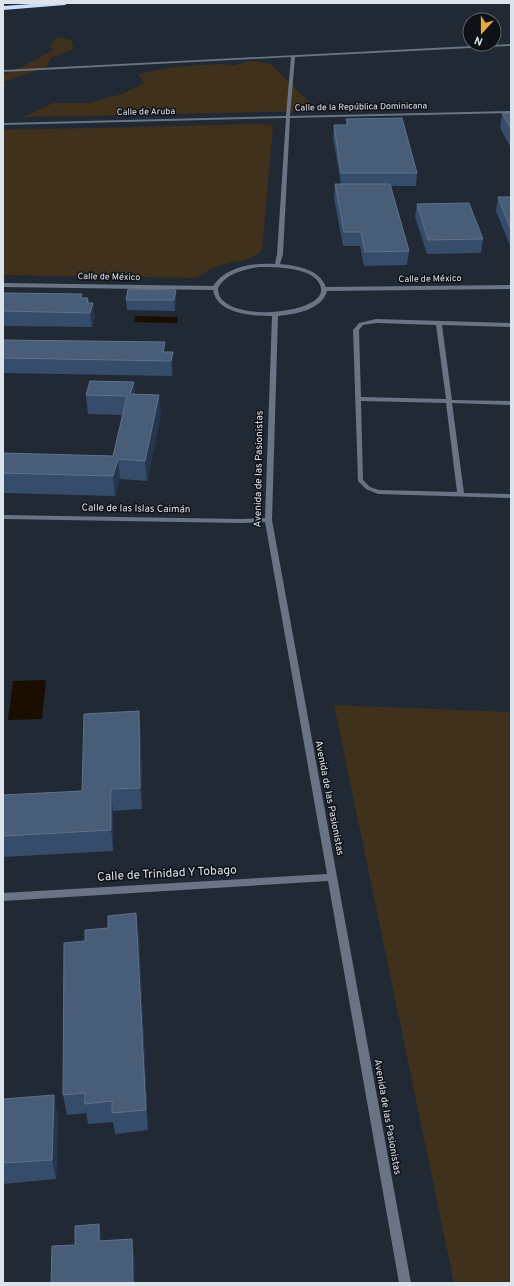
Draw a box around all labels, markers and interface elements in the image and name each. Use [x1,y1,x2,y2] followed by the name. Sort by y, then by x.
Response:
[462,12,502,52] north arrow
[473,32,485,48] text: N
[295,100,428,114] street label: Calle de la República Dominicana
[117,106,176,118] street label: Calle de Aruba
[77,271,141,283] street label: Calle de México
[398,273,462,285] street label: Calle de México
[251,410,267,528] street label: Avenida de las Pasionistas
[81,502,191,516] street label: Calle de las Islas Caimán
[311,739,347,857] street label: Avenida de las Pasionistas
[97,862,238,886] street label: Calle de Trinidad Y Tobago
[370,1058,404,1176] street label: Avenida de las Pasionistas

